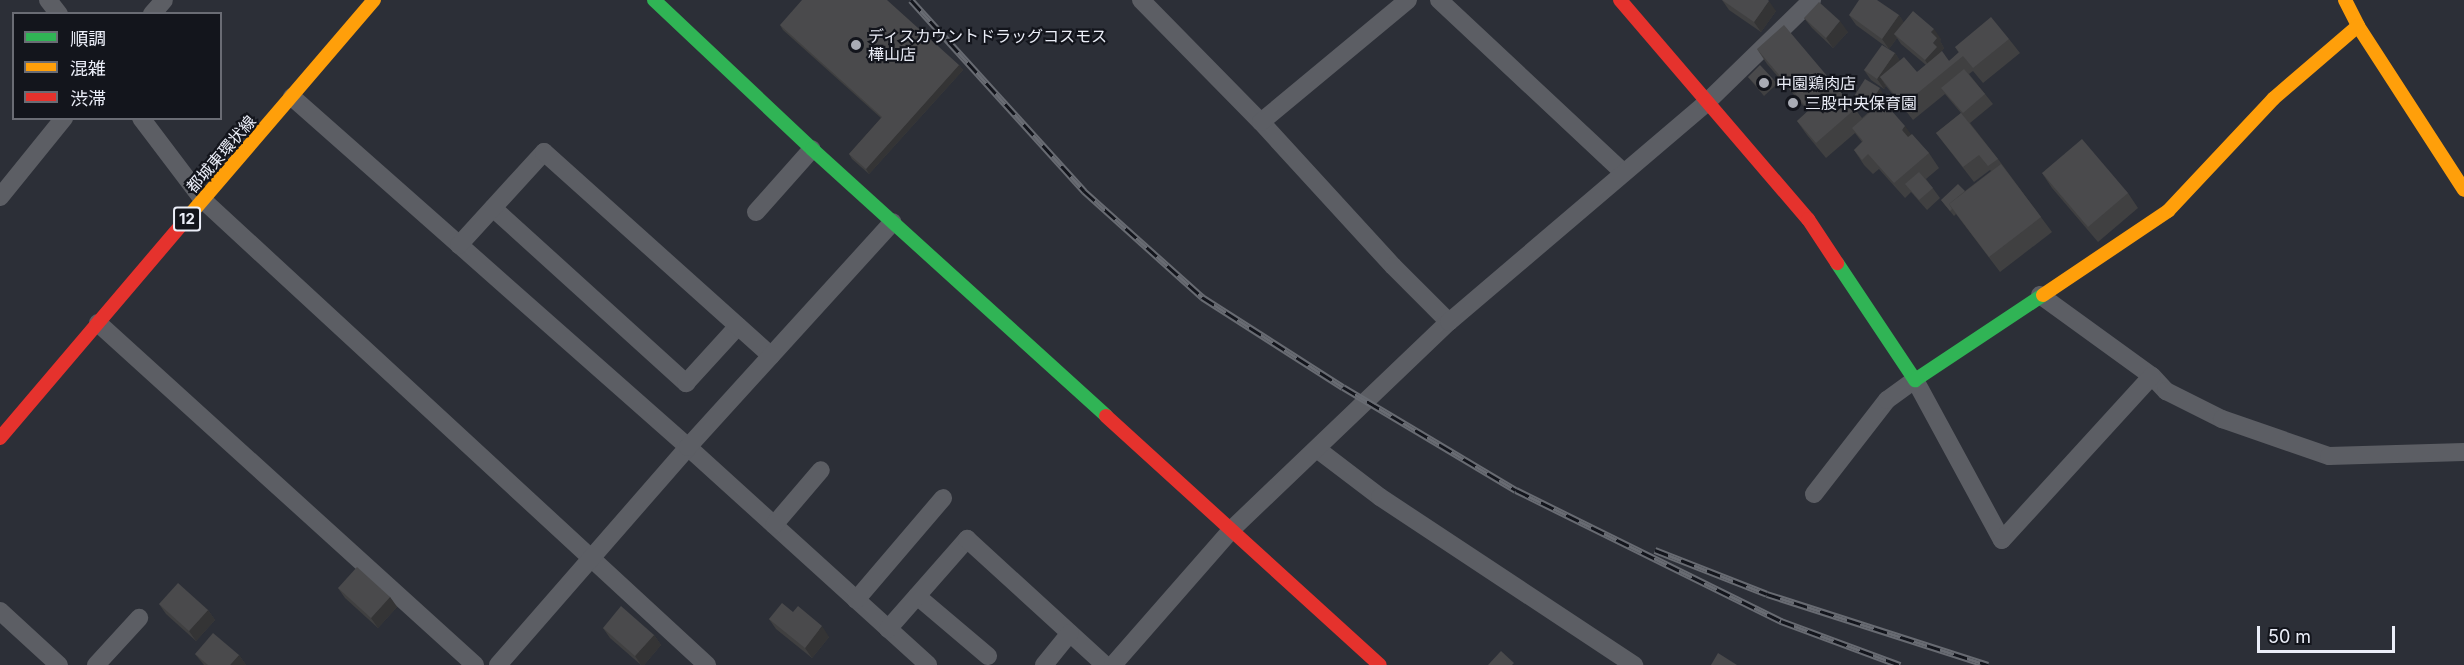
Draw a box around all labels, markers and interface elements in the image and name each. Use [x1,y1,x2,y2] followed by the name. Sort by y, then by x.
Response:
[12,12,222,120] legend
[868,26,1108,64] place label: ディスカウントドラッグコスモス 樺山店
[70,28,106,49] text: 順調
[849,38,863,52] marker: ディスカウントドラッグコスモス 樺山店
[70,58,106,79] text: 混雑
[1776,73,1856,93] place label: 中園鶏肉店
[1757,76,1771,90] marker: 中園鶏肉店
[70,88,106,109] text: 渋滞
[1805,93,1917,113] place label: 三股中央保育園
[1786,96,1800,110] marker: 三股中央保育園
[182,111,260,197] street label: 都城東環状線
[172,207,202,231] road number: 12
[2260,614,2398,652] scale bar
[2268,626,2311,647] text: 50 m

